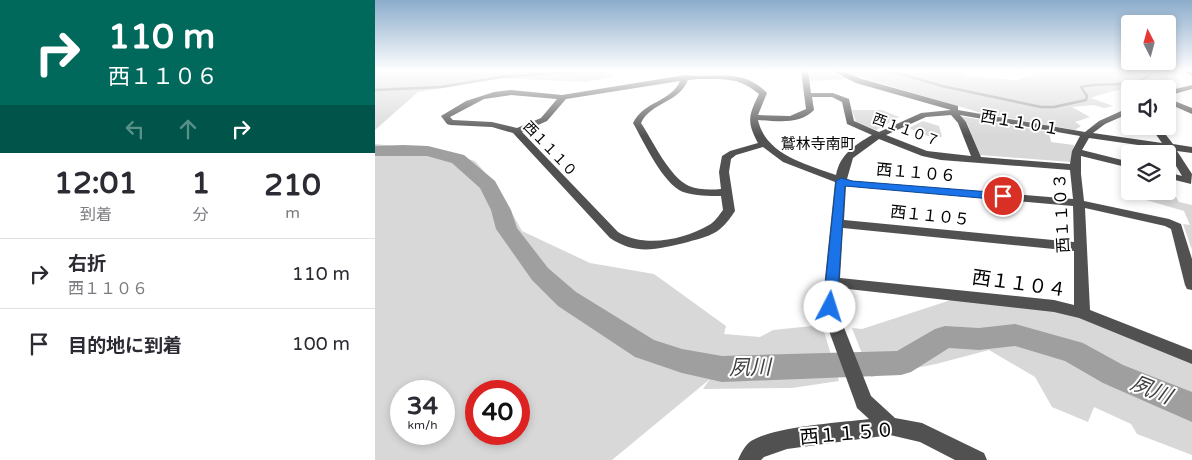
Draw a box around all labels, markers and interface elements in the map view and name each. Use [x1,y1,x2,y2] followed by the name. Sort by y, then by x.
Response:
[1121,15,1176,70] north arrow
[1121,15,1176,200] map controls
[108,16,215,58] text: 110 m
[25,20,90,85] icon: right
[108,64,218,90] text: 西１１０６
[1121,80,1176,135] button: sound
[979,106,1061,140] street label: 西１１０１
[870,110,942,150] street label: 西１１０７
[121,115,149,143] icon: left
[174,115,202,143] icon: ahead
[227,115,255,143] icon: right
[520,118,580,180] street label: 西１１１０
[780,135,856,153] district label: 鷲林寺南町
[1121,145,1176,200] button: layers
[875,160,957,186] street label: 西１１０６
[54,165,137,202] text: 12:01
[191,165,210,202] text: 1
[264,167,321,204] text: 210
[1050,173,1074,253] street label: 西１１０３
[982,175,1024,217] pin
[989,182,1017,210] icon: arrive
[889,202,971,230] street label: 西１１０５
[285,203,300,223] text: m
[80,205,112,225] text: 到着
[193,205,209,225] text: 分
[68,253,106,275] text: 右折
[25,260,53,288] icon: right
[292,263,350,285] text: 110 m
[970,266,1068,302] street label: 西１１０４
[68,279,148,299] text: 西１１０６
[803,280,855,332] position arrow
[25,330,53,358] icon: arrive
[292,333,350,355] text: 100 m
[68,335,182,357] text: 目的地に到着
[729,355,773,381] water label: 夙川
[1127,371,1177,410] water label: 夙川
[465,380,530,445] speed limit sign: 40
[407,391,438,421] text: 34
[407,418,438,432] text: km/h
[799,419,895,449] street label: 西１１５０

